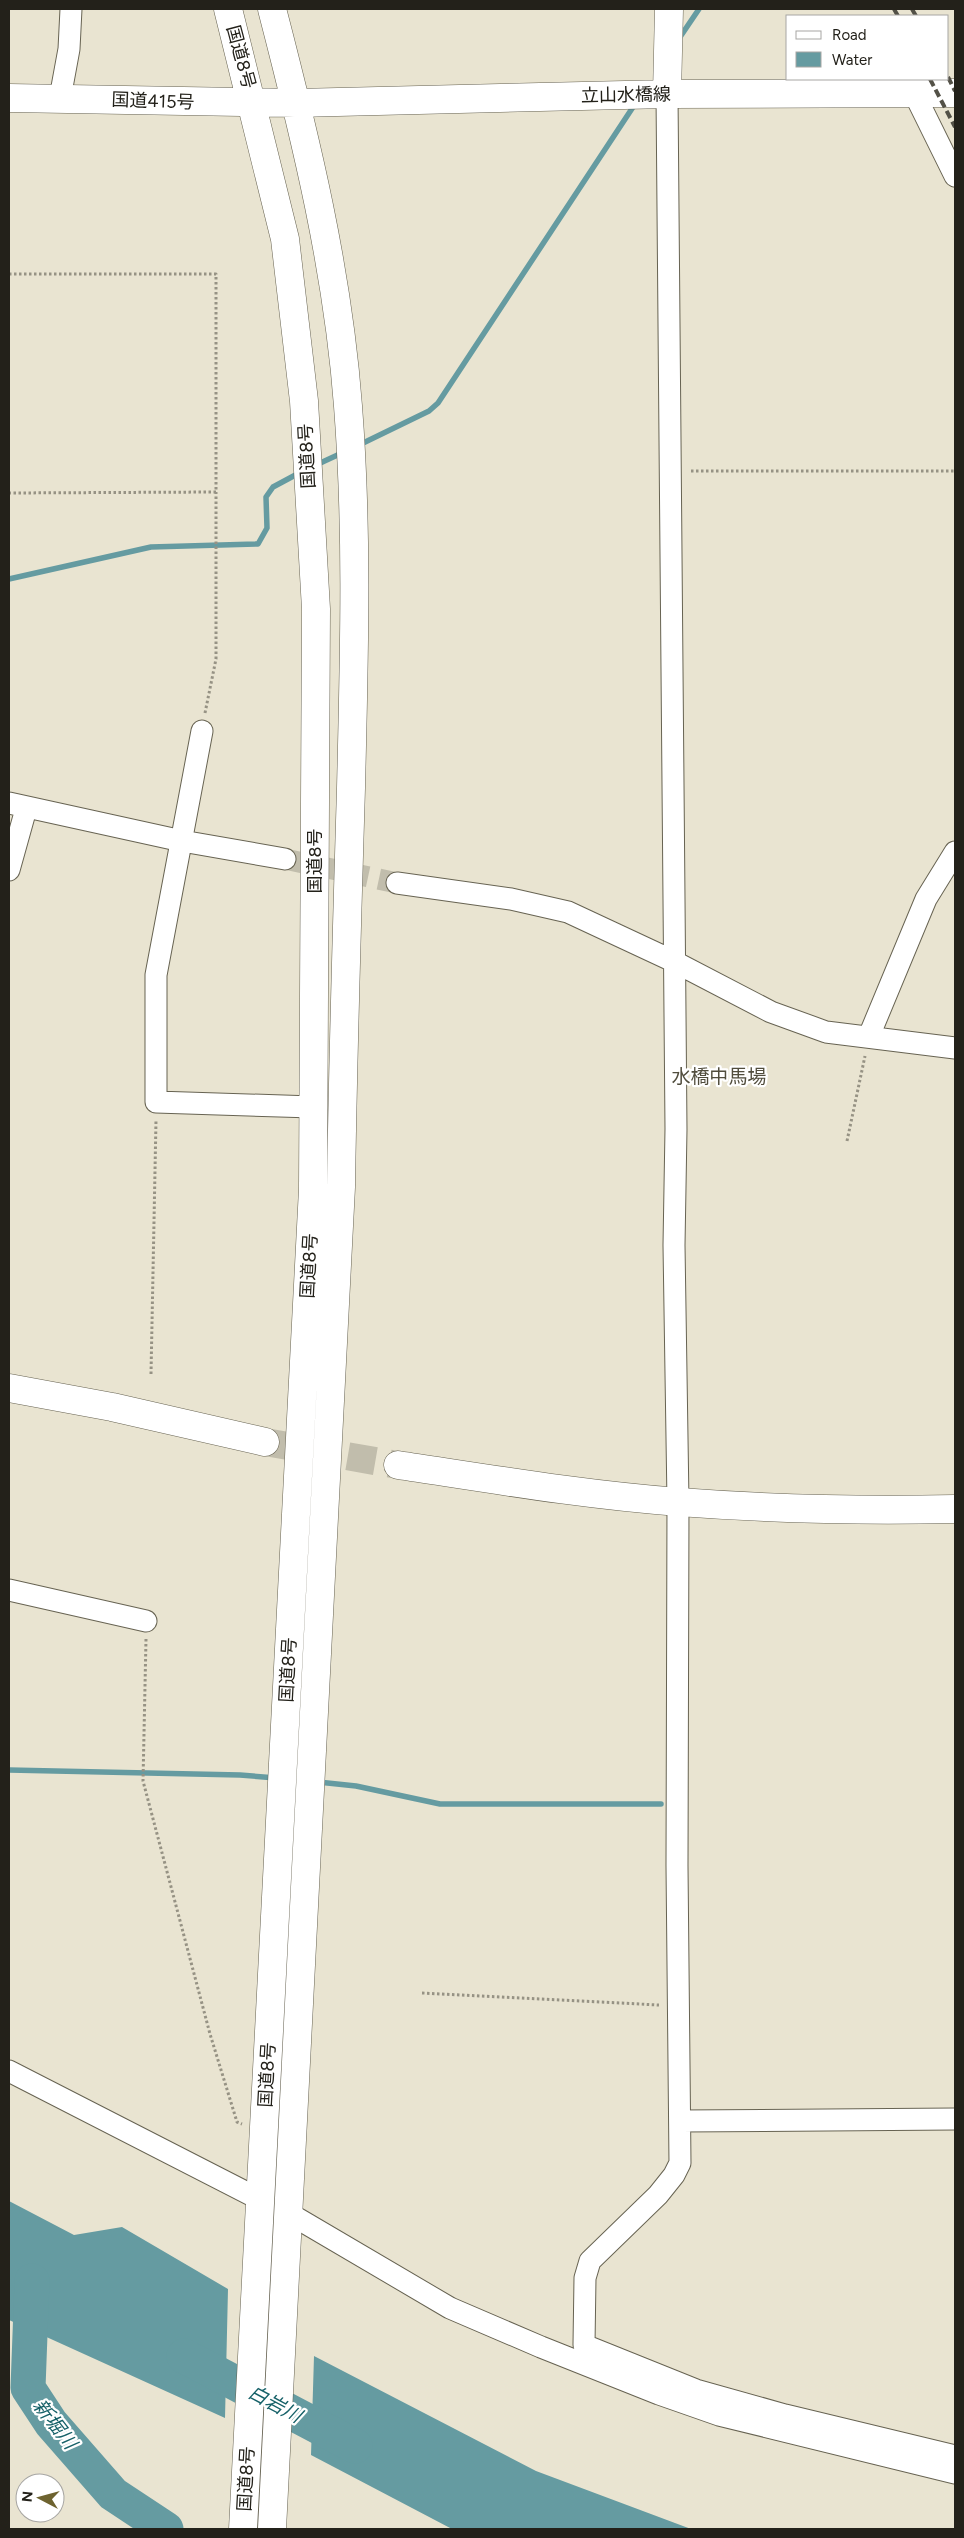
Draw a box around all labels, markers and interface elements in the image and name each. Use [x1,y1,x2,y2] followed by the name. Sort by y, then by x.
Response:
[786,15,949,80] legend
[222,23,260,91] street label: 国道8号
[832,26,867,44] text: Road
[832,51,872,69] text: Water
[581,83,671,107] street label: 立山水橋線
[111,89,195,113] street label: 国道415号
[294,423,320,489] street label: 国道8号
[304,828,326,894] street label: 国道8号
[671,1065,767,1088] district label: 水橋中馬場
[296,1233,322,1299] street label: 国道8号
[275,1637,301,1703] street label: 国道8号
[254,2042,280,2108] street label: 国道8号
[244,2380,307,2428] water label: 白岩川
[28,2394,83,2455] water label: 新堀川
[233,2446,259,2512] street label: 国道8号
[15,2473,65,2523] north arrow
[19,2490,37,2503] text: N

